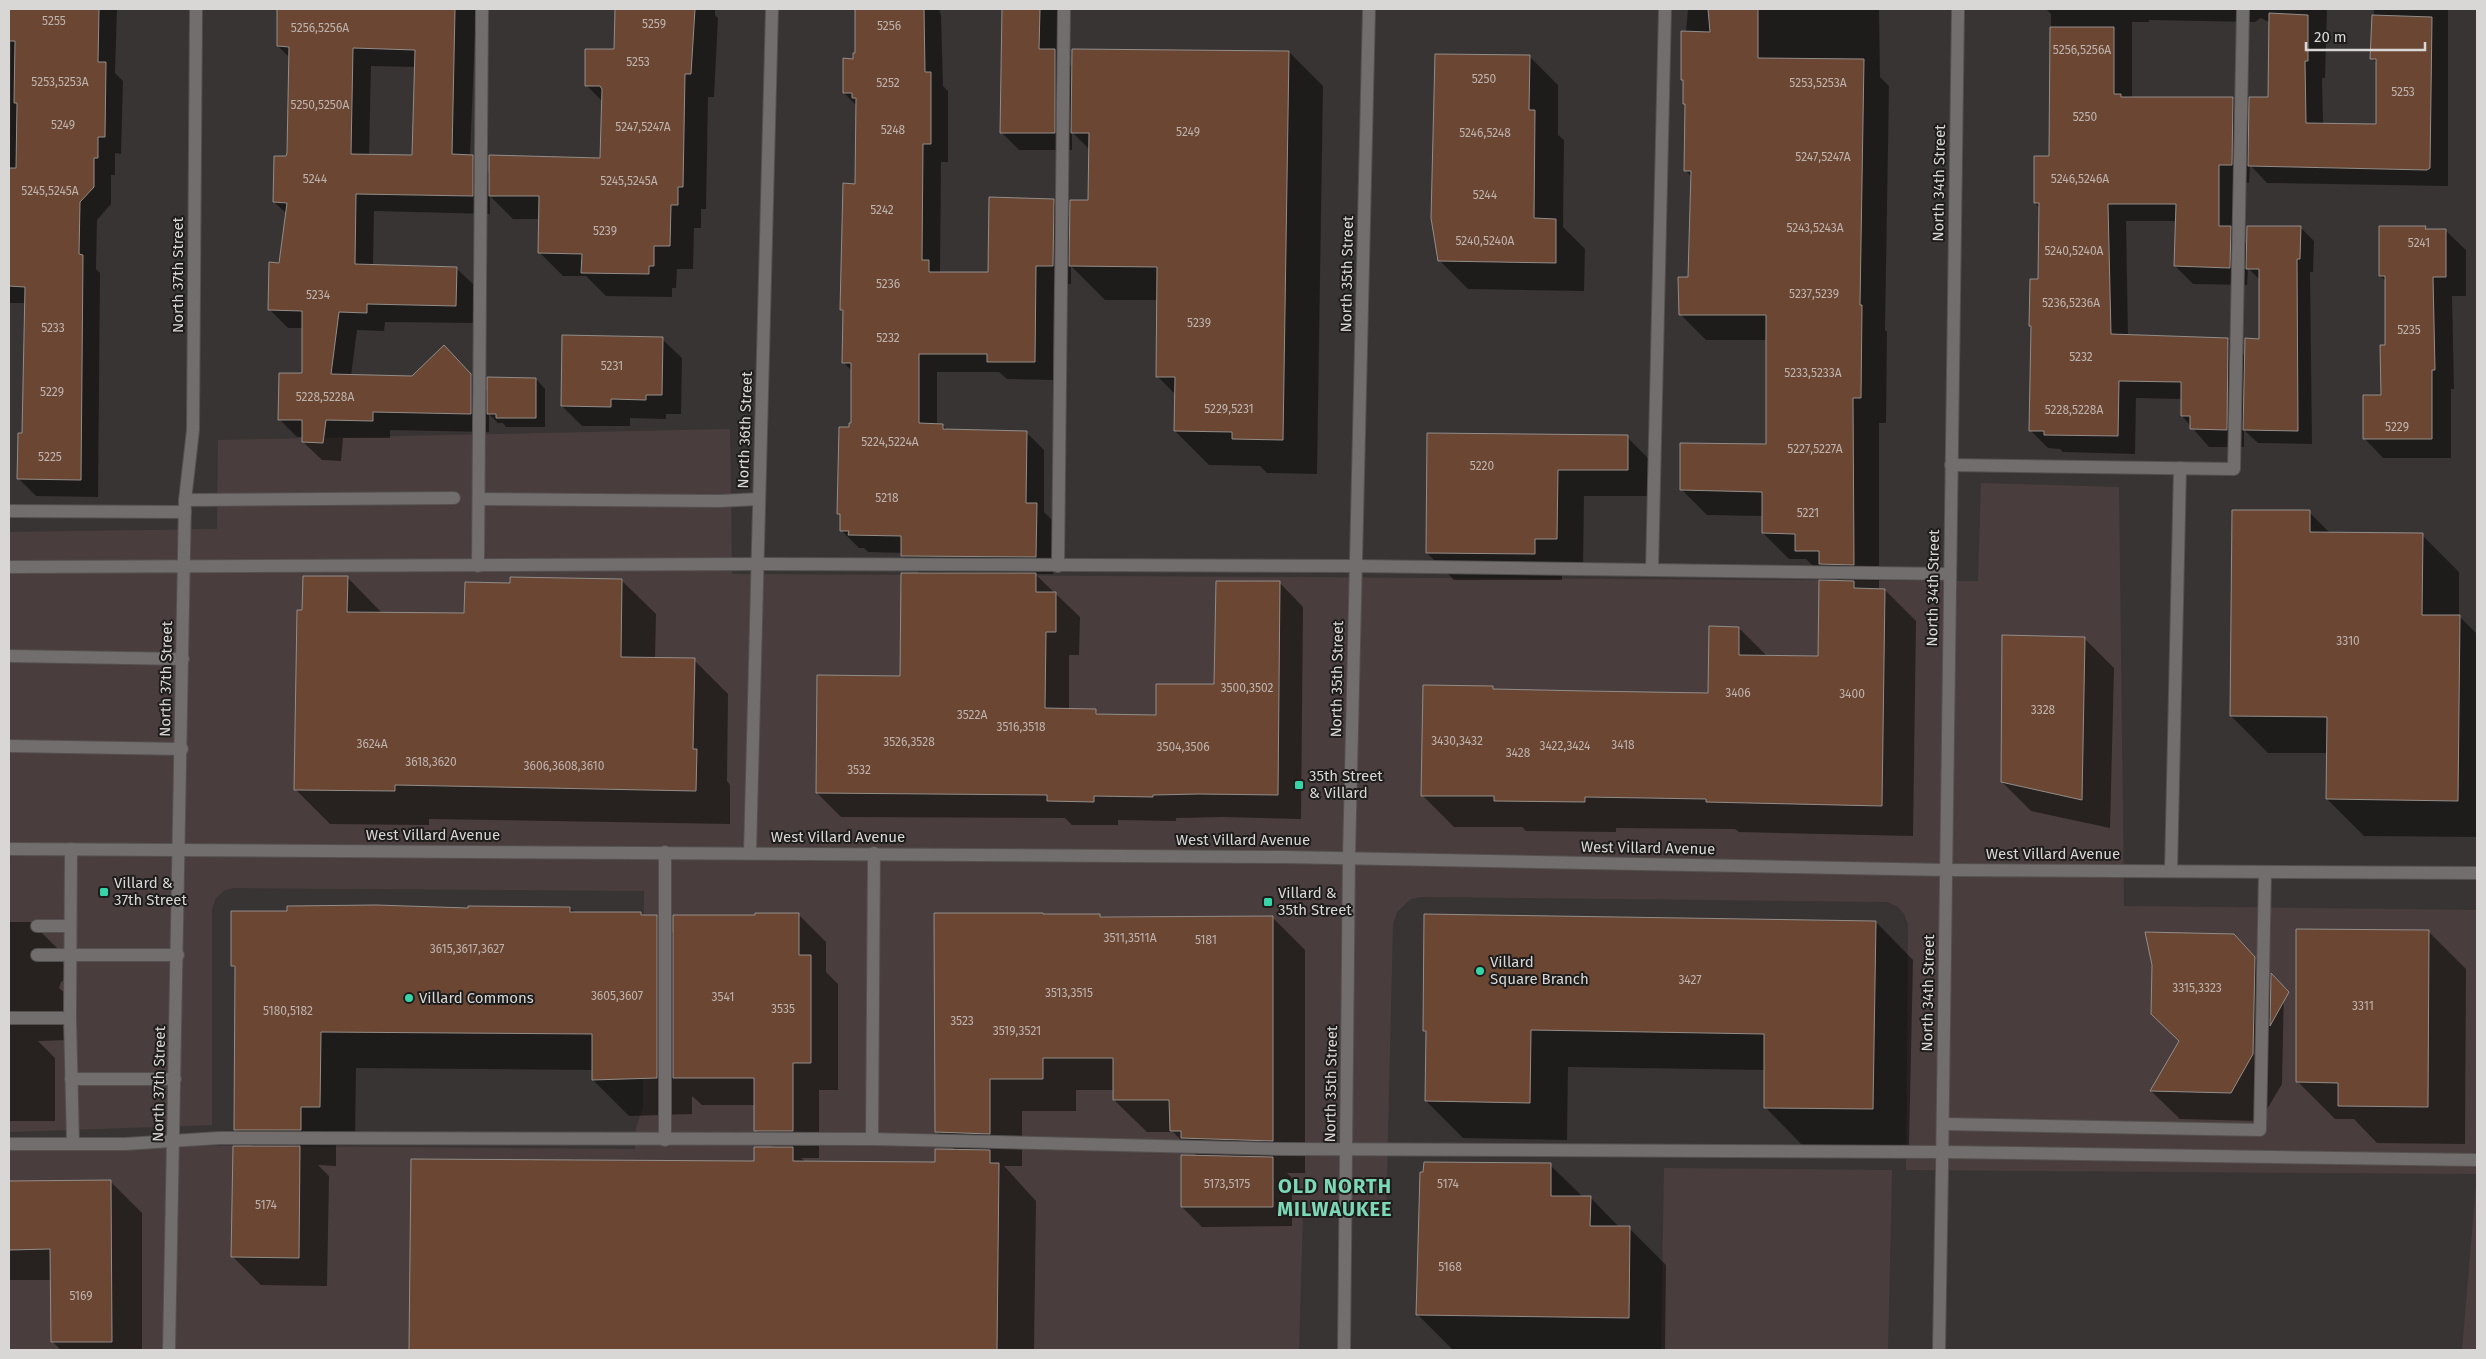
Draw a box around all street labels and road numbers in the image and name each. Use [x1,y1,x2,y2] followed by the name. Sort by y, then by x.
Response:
[1929,124,1949,242] street label: North 34th Street
[1337,215,1357,333] street label: North 35th Street
[169,216,187,333] street label: North 37th Street
[734,370,756,489] street label: North 36th Street
[1923,529,1943,647] street label: North 34th Street
[156,620,176,737] street label: North 37th Street
[1327,620,1347,738] street label: North 35th Street
[366,826,500,844] street label: West Villard Avenue
[771,828,905,846] street label: West Villard Avenue
[1176,831,1310,849] street label: West Villard Avenue
[1581,838,1715,858] street label: West Villard Avenue
[1986,845,2120,863] street label: West Villard Avenue
[1918,934,1938,1052] street label: North 34th Street
[149,1025,169,1142] street label: North 37th Street
[1321,1025,1341,1143] street label: North 35th Street

